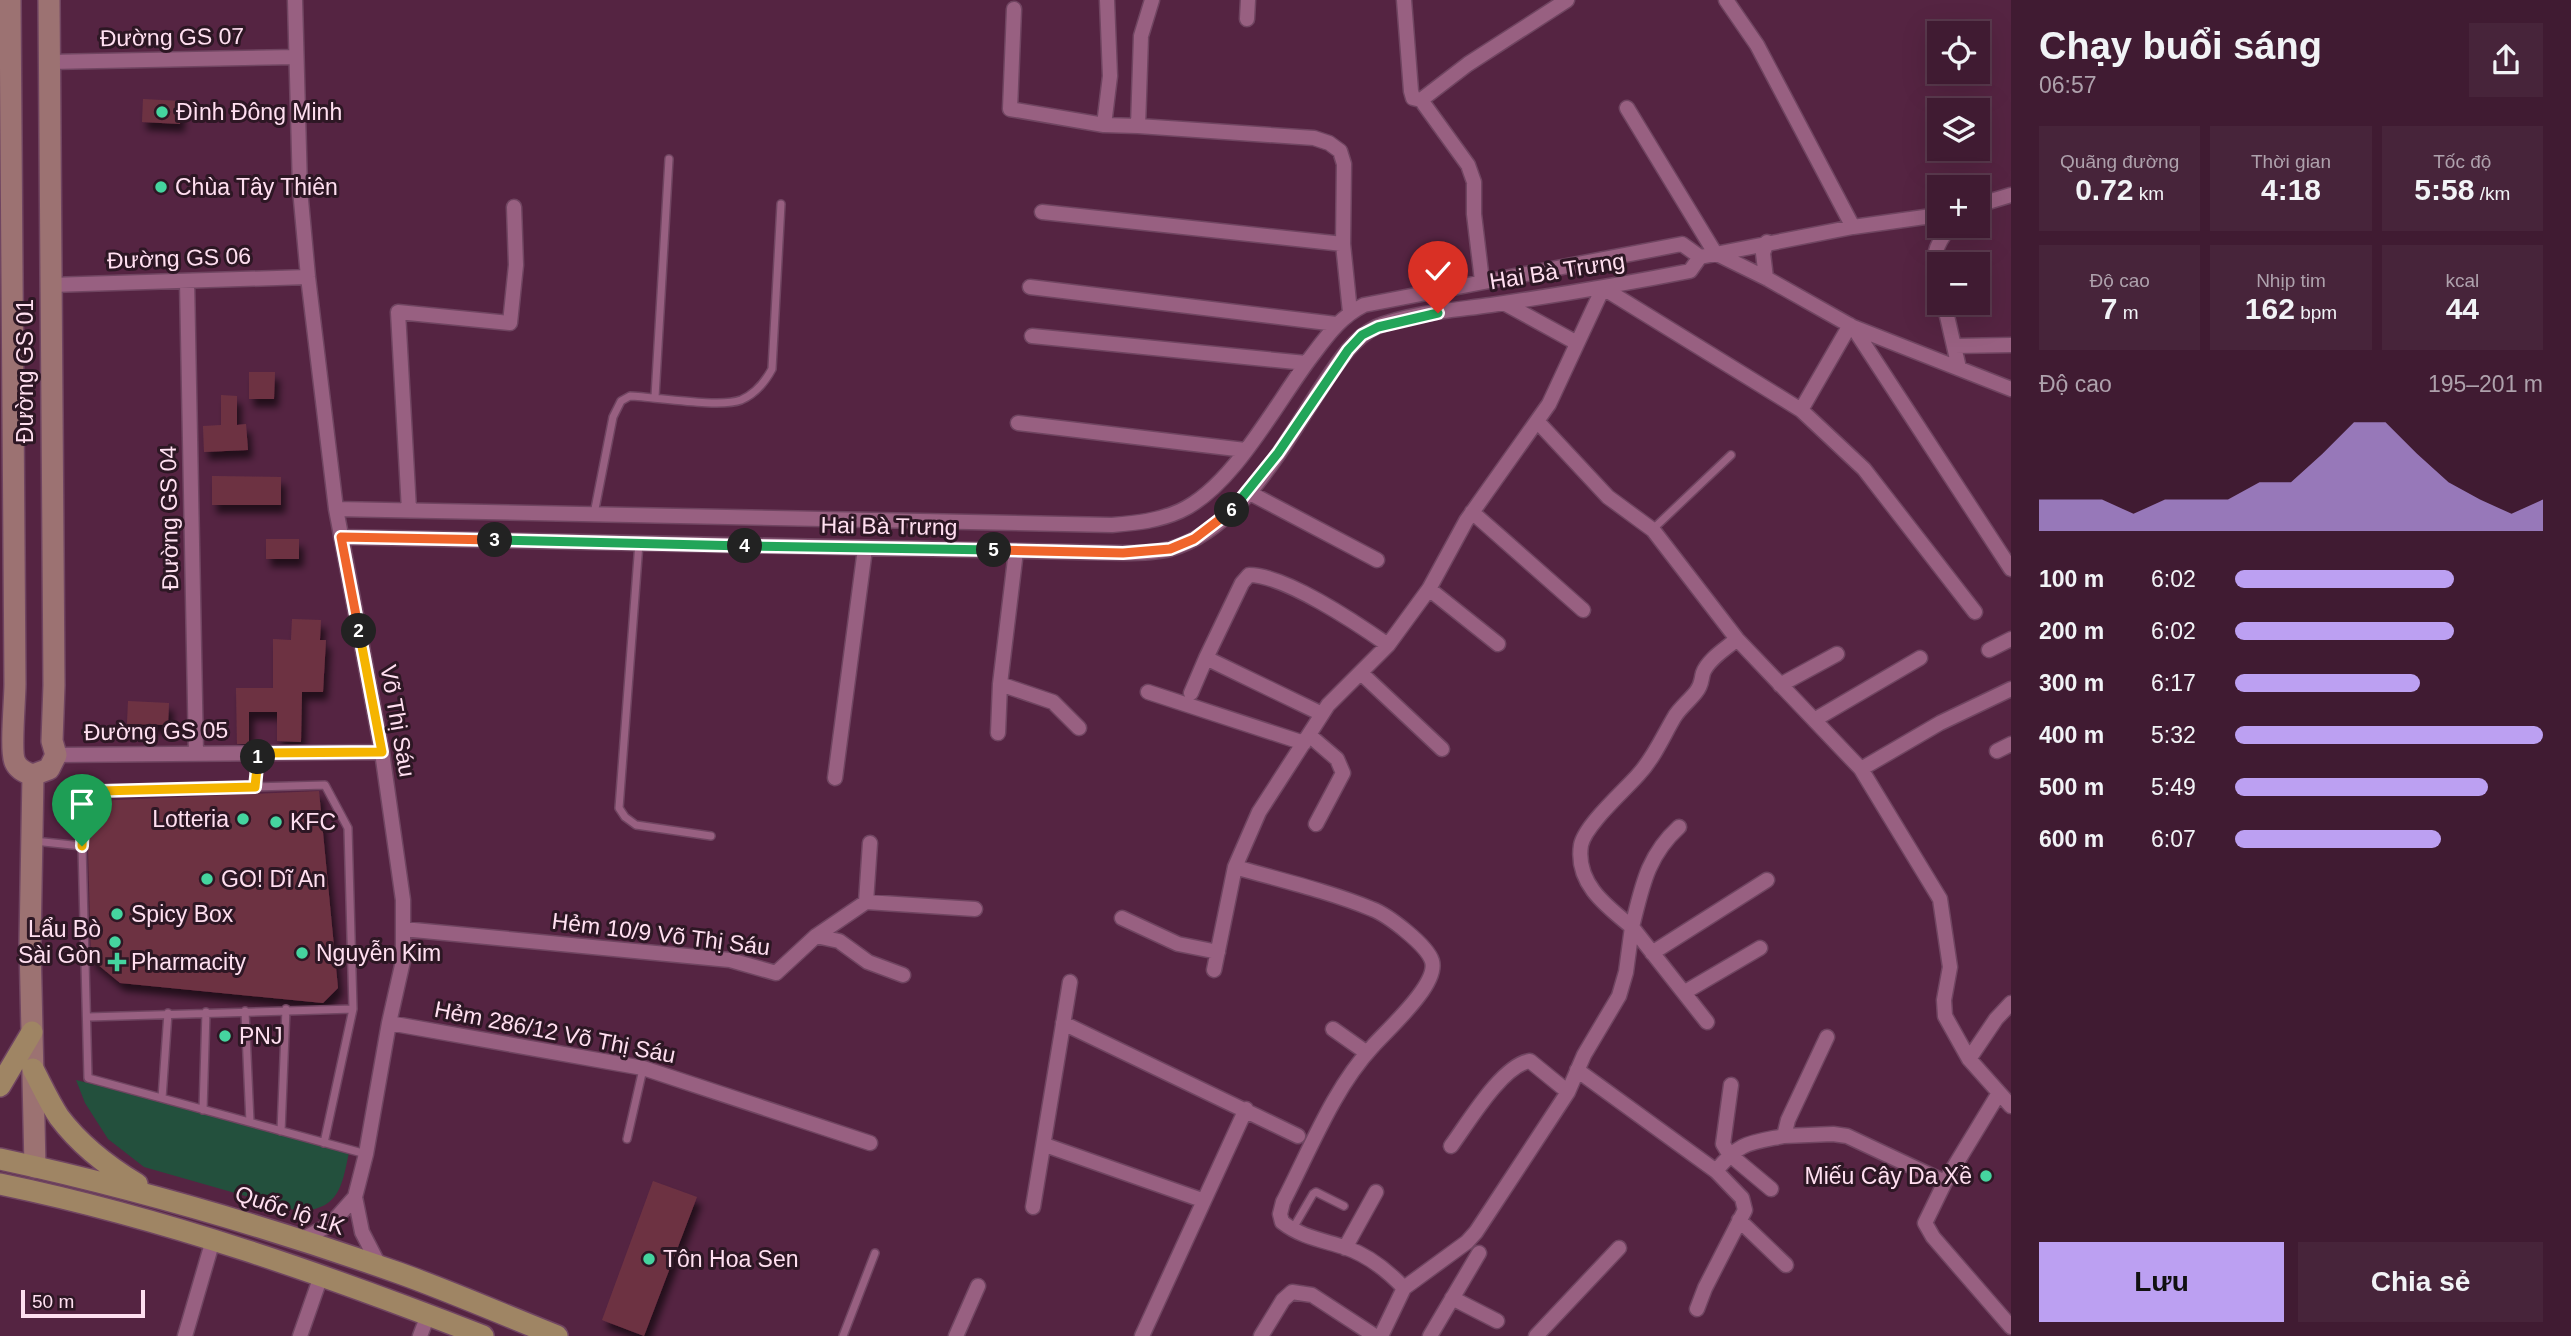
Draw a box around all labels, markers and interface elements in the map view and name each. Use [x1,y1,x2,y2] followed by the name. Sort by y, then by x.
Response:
[1927,21,1990,315] map controls
[1927,21,1990,84] button: locate
[100,23,244,51] street label: Đường GS 07
[2469,23,2543,97] button: share
[2039,25,2322,67] text: Chạy buổi sáng
[2039,72,2097,98] text: 06:57
[1927,98,1990,161] button: layers
[176,99,342,125] place label: Đình Đông Minh
[154,104,170,120] marker: Đình Đông Minh
[2060,151,2179,172] text: Quãng đường
[2251,151,2331,172] text: Thời gian
[2433,151,2491,172] text: Tốc độ
[2075,173,2134,206] text: 0.72
[2261,173,2321,206] text: 4:18
[2414,173,2474,206] text: 5:58
[175,174,338,200] place label: Chùa Tây Thiên
[1927,175,1990,238] button: +
[153,179,169,195] marker: Chùa Tây Thiên
[2134,183,2164,204] text: km
[2474,183,2510,204] text: /km
[1408,241,1468,313] pin
[106,242,252,274] street label: Đường GS 06
[1487,247,1627,295] street label: Hai Bà Trưng
[1419,252,1457,290] icon: check
[1927,252,1990,315] button: −
[2090,270,2150,291] text: Độ cao
[2256,270,2326,291] text: Nhịp tim
[2445,270,2479,291] text: kcal
[2101,292,2117,325] text: 7
[2245,292,2295,325] text: 162
[2446,292,2479,325] text: 44
[12,299,38,443] street label: Đường GS 01
[2117,302,2139,323] text: m
[2295,302,2337,323] text: bpm
[2039,371,2112,397] text: Độ cao
[2428,371,2543,397] text: 195–201 m
[155,445,183,590] street label: Đường GS 04
[1214,492,1250,528] pin: 6
[1226,499,1237,520] text: 6
[820,512,958,540] street label: Hai Bà Trưng
[477,522,512,558] pin: 3
[728,528,762,564] pin: 4
[489,529,500,550] text: 3
[976,532,1012,568] pin: 5
[739,535,750,556] text: 4
[988,539,999,560] text: 5
[2039,566,2104,592] text: 100 m
[2151,566,2196,592] text: 6:02
[342,614,376,648] pin: 2
[2039,618,2104,644] text: 200 m
[2151,618,2196,644] text: 6:02
[353,620,364,641] text: 2
[375,663,421,779] street label: Võ Thị Sáu
[2039,670,2104,696] text: 300 m
[2151,670,2196,696] text: 6:17
[84,717,228,745] street label: Đường GS 05
[2039,722,2104,748] text: 400 m
[2151,722,2196,748] text: 5:32
[240,740,276,774] pin: 1
[252,746,263,767] text: 1
[52,774,112,846] pin
[2039,774,2104,800] text: 500 m
[2151,774,2196,800] text: 5:49
[63,785,101,823] icon: arrive
[152,806,229,832] place label: Lotteria
[290,809,336,835] place label: KFC
[235,811,251,827] marker: Lotteria
[268,814,284,830] marker: KFC
[2039,826,2104,852] text: 600 m
[2151,826,2196,852] text: 6:07
[221,866,326,892] place label: GO! Dĩ An
[199,871,215,887] marker: GO! Dĩ An
[131,901,234,927] place label: Spicy Box
[109,906,125,922] marker: Spicy Box
[550,908,772,960] street label: Hẻm 10/9 Võ Thị Sáu
[18,916,101,968] place label: Lẩu Bò Sài Gòn
[107,934,123,950] marker: Lẩu Bò Sài Gòn
[316,940,441,966] place label: Nguyễn Kim
[294,945,310,961] marker: Nguyễn Kim
[131,949,247,975] place label: Pharmacity
[109,954,125,970] marker: Pharmacity
[432,996,678,1068] street label: Hẻm 286/12 Võ Thị Sáu
[239,1023,282,1049] place label: PNJ
[217,1028,233,1044] marker: PNJ
[1805,1163,1972,1189] place label: Miếu Cây Da Xề
[1978,1168,1994,1184] marker: Miếu Cây Da Xề
[232,1180,349,1240] street label: Quốc lộ 1K
[2039,1242,2284,1322] button: Lưu
[2298,1242,2543,1322] button: Chia sẻ
[663,1246,799,1272] place label: Tôn Hoa Sen
[641,1251,657,1267] marker: Tôn Hoa Sen
[21,1287,145,1319] scale bar
[32,1291,74,1312] text: 50 m

